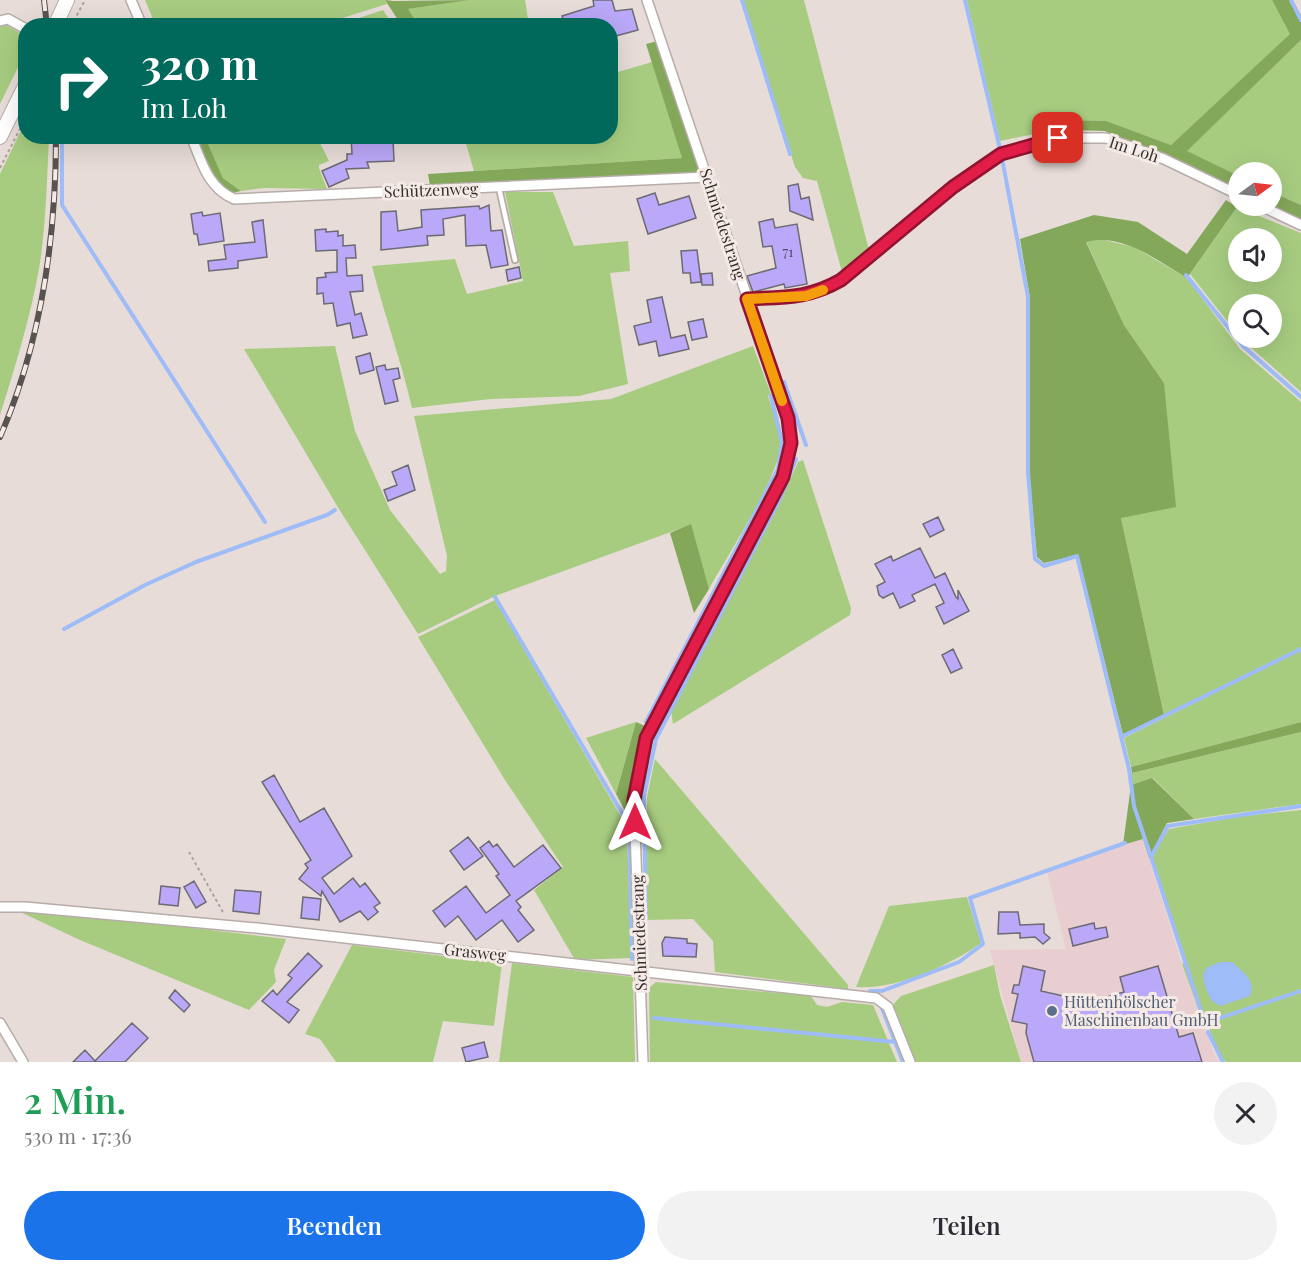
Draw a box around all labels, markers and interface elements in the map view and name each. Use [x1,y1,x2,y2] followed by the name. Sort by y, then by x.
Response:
[141,35,258,91] text: 320 m
[42,42,120,120] icon: right
[141,89,227,125] text: Im Loh
[1032,112,1083,163] pin
[1041,121,1074,154] icon: arrive
[1107,131,1162,167] street label: Im Loh
[1228,162,1282,216] north arrow
[1228,162,1282,348] map controls
[696,165,752,283] street label: Schmiedestrang
[383,177,479,202] street label: Schützenweg
[1228,228,1282,282] button: sound
[783,242,793,261] house number: 71
[1228,294,1282,348] button: search
[603,790,667,854] position arrow
[626,874,651,991] street label: Schmiedestrang
[443,938,508,965] street label: Grasweg
[1064,991,1219,1030] place label: Hüttenhölscher Maschinenbau GmbH
[1045,1004,1059,1018] marker: Hüttenhölscher Maschinenbau GmbH
[24,1075,126,1123] text: 2 Min.
[1214,1082,1277,1145] button: close
[24,1122,132,1149] text: 530 m · 17:36
[24,1191,645,1260] button: Beenden
[657,1191,1277,1260] button: Teilen

